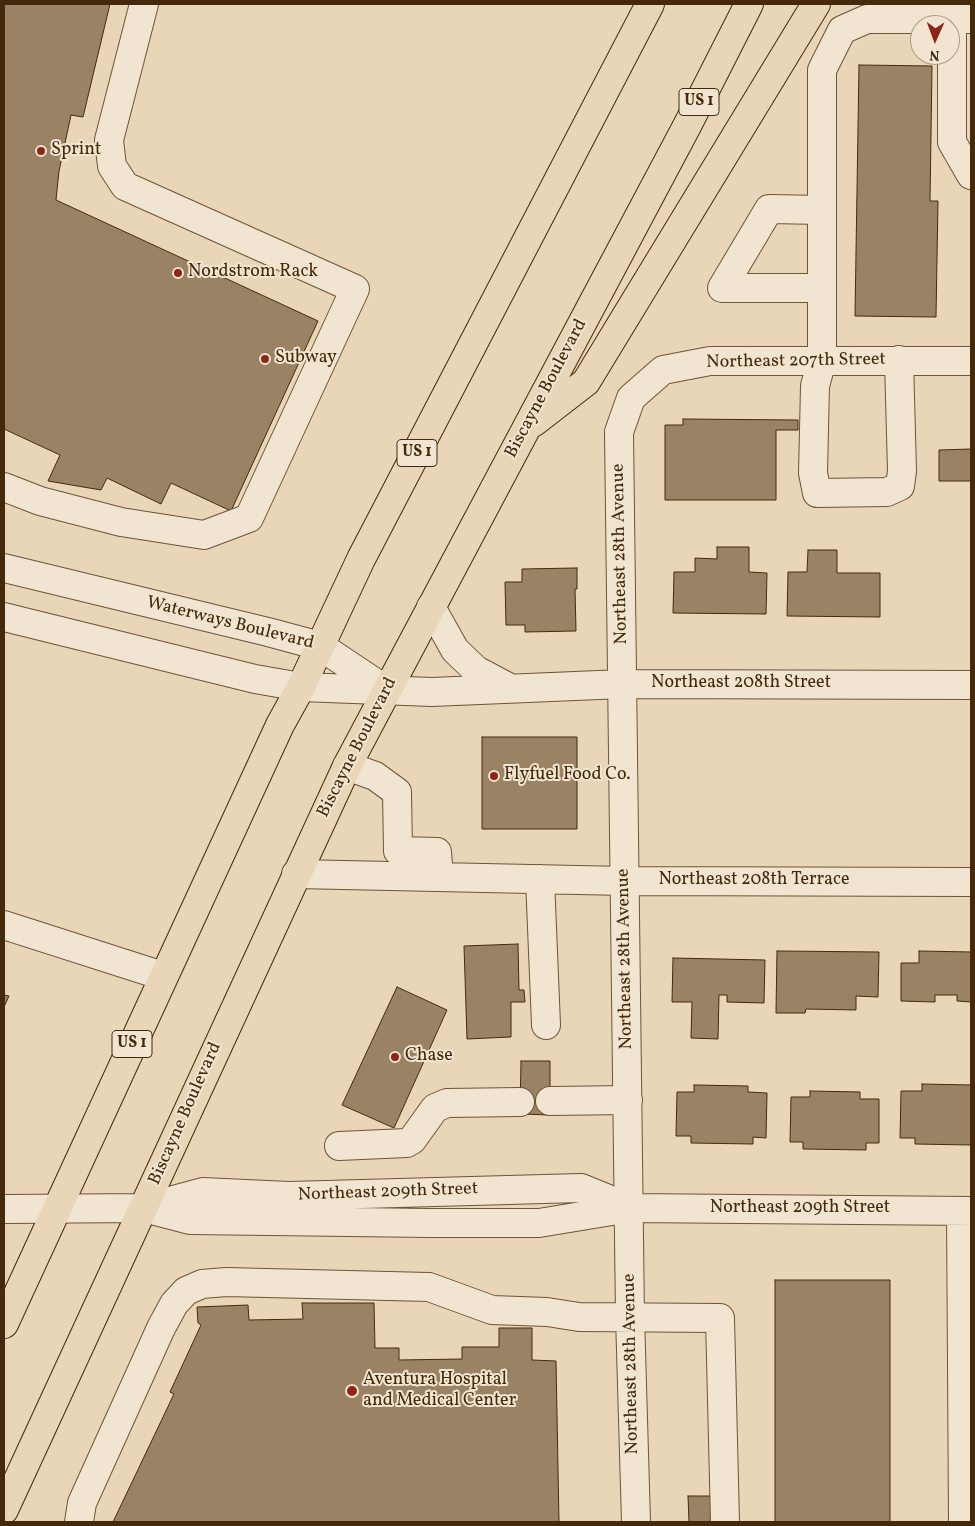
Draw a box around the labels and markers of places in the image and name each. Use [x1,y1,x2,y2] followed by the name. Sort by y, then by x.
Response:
[51,140,101,162] place label: Sprint
[35,145,47,157] marker: Sprint
[188,262,318,284] place label: Nordstrom Rack
[172,267,184,279] marker: Nordstrom Rack
[275,348,337,370] place label: Subway
[259,353,271,365] marker: Subway
[504,765,631,787] place label: Flyfuel Food Co.
[488,770,500,782] marker: Flyfuel Food Co.
[405,1046,453,1068] place label: Chase
[389,1051,401,1063] marker: Chase
[363,1370,516,1412] place label: Aventura Hospital and Medical Center
[345,1384,359,1398] marker: Aventura Hospital and Medical Center

